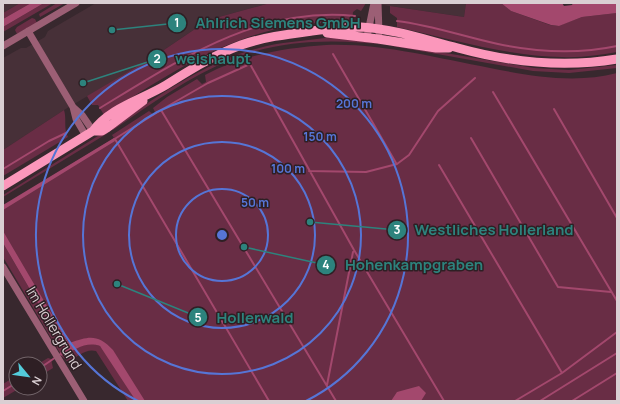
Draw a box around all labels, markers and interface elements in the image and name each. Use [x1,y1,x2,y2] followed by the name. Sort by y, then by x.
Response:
[167,9,368,36] callout: Ahlrich Siemens GmbH
[196,12,360,33] text: Ahlrich Siemens GmbH
[174,14,180,31] text: 1
[147,45,259,72] callout: weishaupt
[175,48,251,69] text: weishaupt
[153,50,161,67] text: 2
[336,95,372,112] text: 200 m
[303,128,337,145] text: 150 m
[271,160,305,177] text: 100 m
[241,194,269,211] text: 50 m
[387,216,581,243] callout: Westliches Hollerland
[415,219,573,240] text: Westliches Hollerland
[394,221,401,238] text: 3
[215,228,229,242] centre of rings
[316,252,491,279] callout: Hohenkampgraben
[345,254,483,275] text: Hohenkampgraben
[322,256,330,273] text: 4
[22,283,87,373] street label: Im Hollergrund
[188,304,301,331] callout: Hollerwald
[216,307,294,328] text: Hollerwald
[194,309,202,326] text: 5
[8,356,48,396] north arrow
[29,374,46,388] text: N

